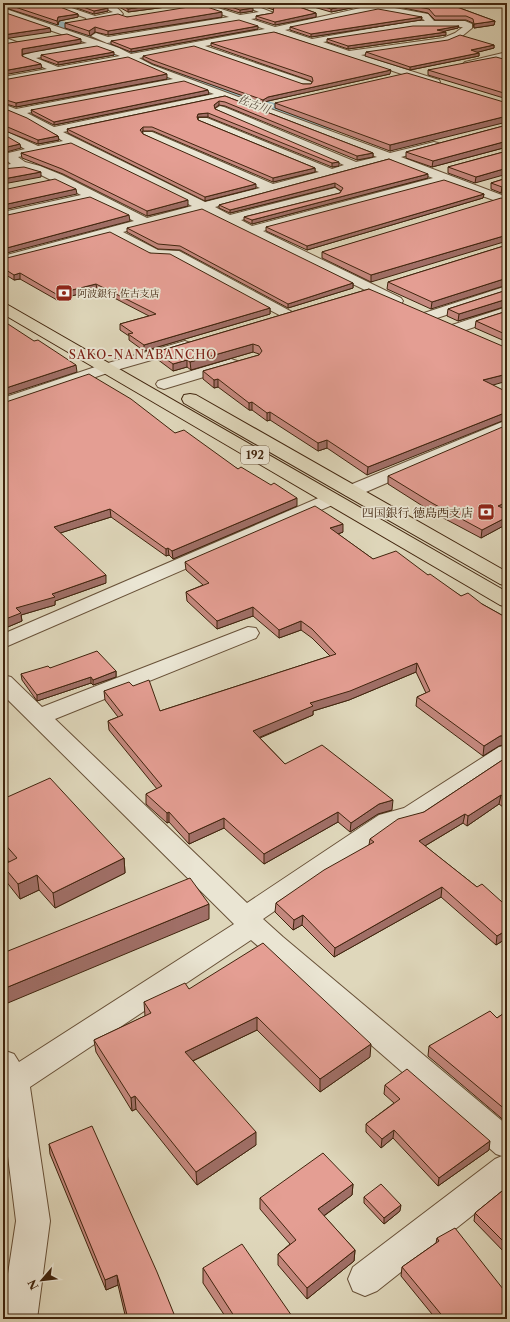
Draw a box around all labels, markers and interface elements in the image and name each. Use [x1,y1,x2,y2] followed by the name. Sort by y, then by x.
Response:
[236,92,273,117] water label: 佐古川
[54,283,74,303] bank icon: 阿波銀行 佐古支店
[77,287,160,300] place label: 阿波銀行 佐古支店
[69,347,217,362] district label: SAKO-NANABANCHO
[241,446,269,464] road number: 192
[476,502,496,522] bank icon: 四国銀行 徳島西支店
[362,505,473,520] place label: 四国銀行 徳島西支店
[22,1260,62,1300] north arrow
[25,1277,42,1292] text: N

